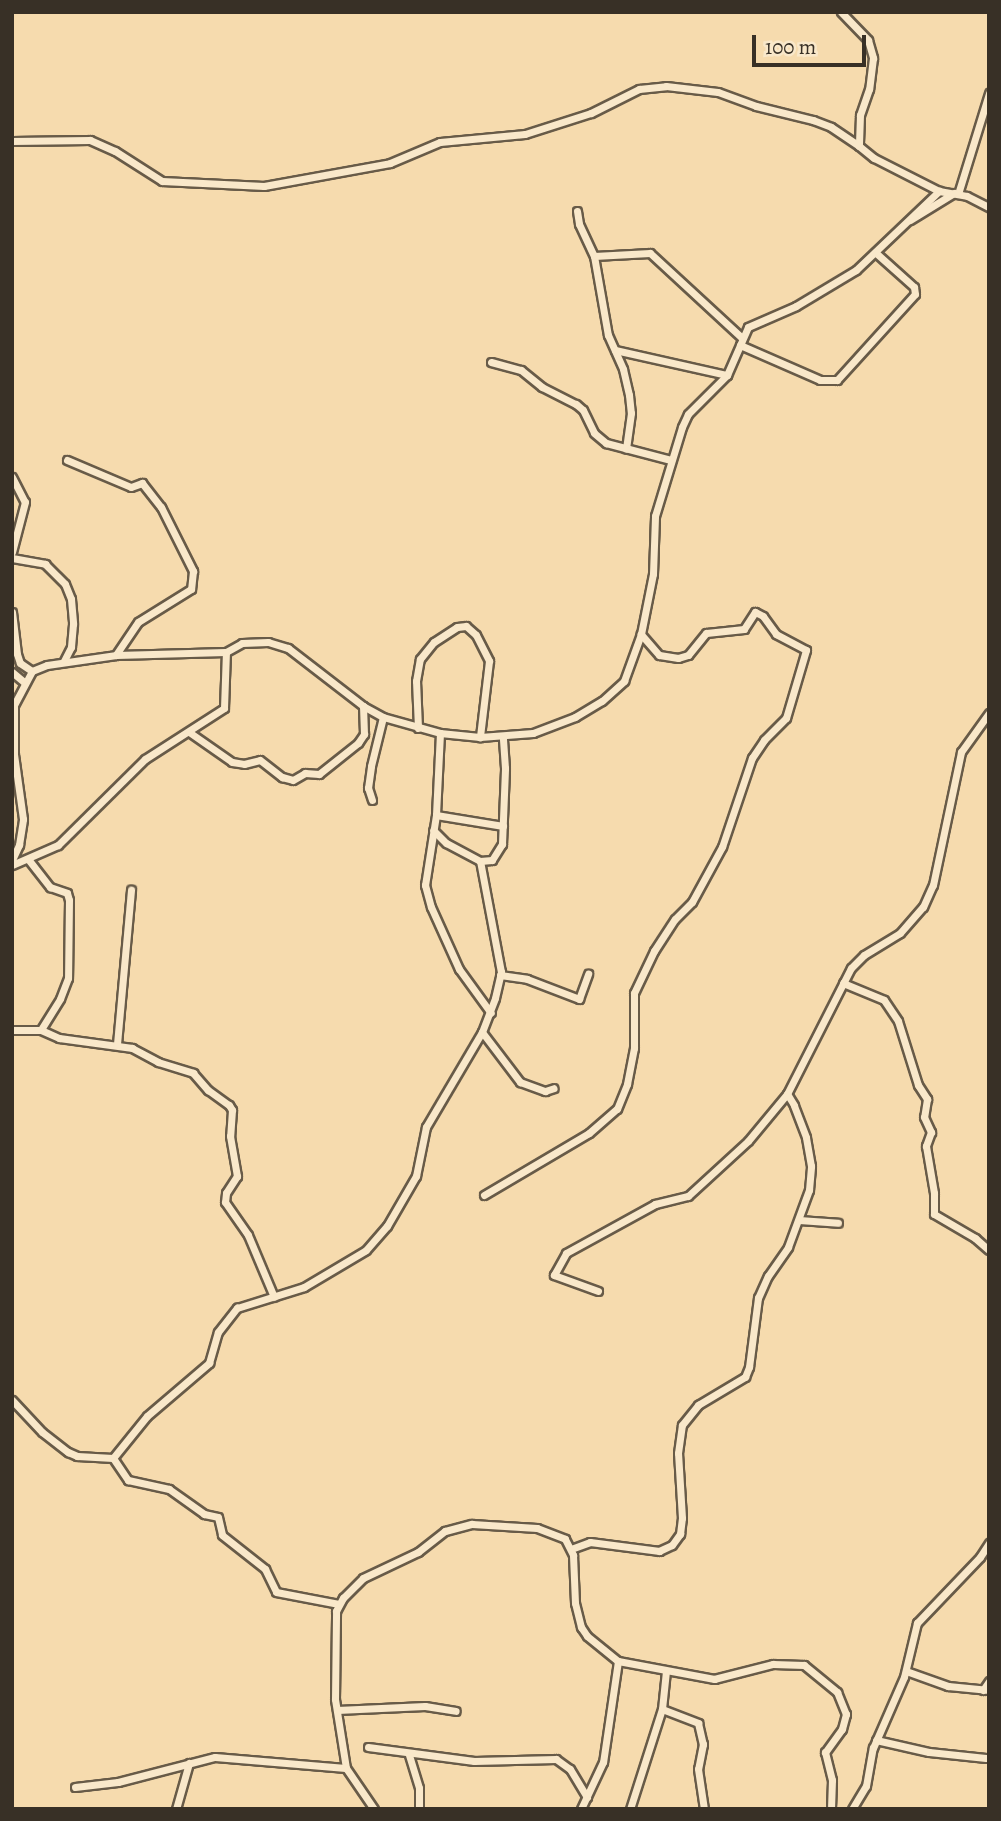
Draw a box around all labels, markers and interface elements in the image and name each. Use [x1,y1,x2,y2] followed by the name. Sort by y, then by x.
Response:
[756,21,870,65] scale bar
[765,33,816,61] text: 100 m

